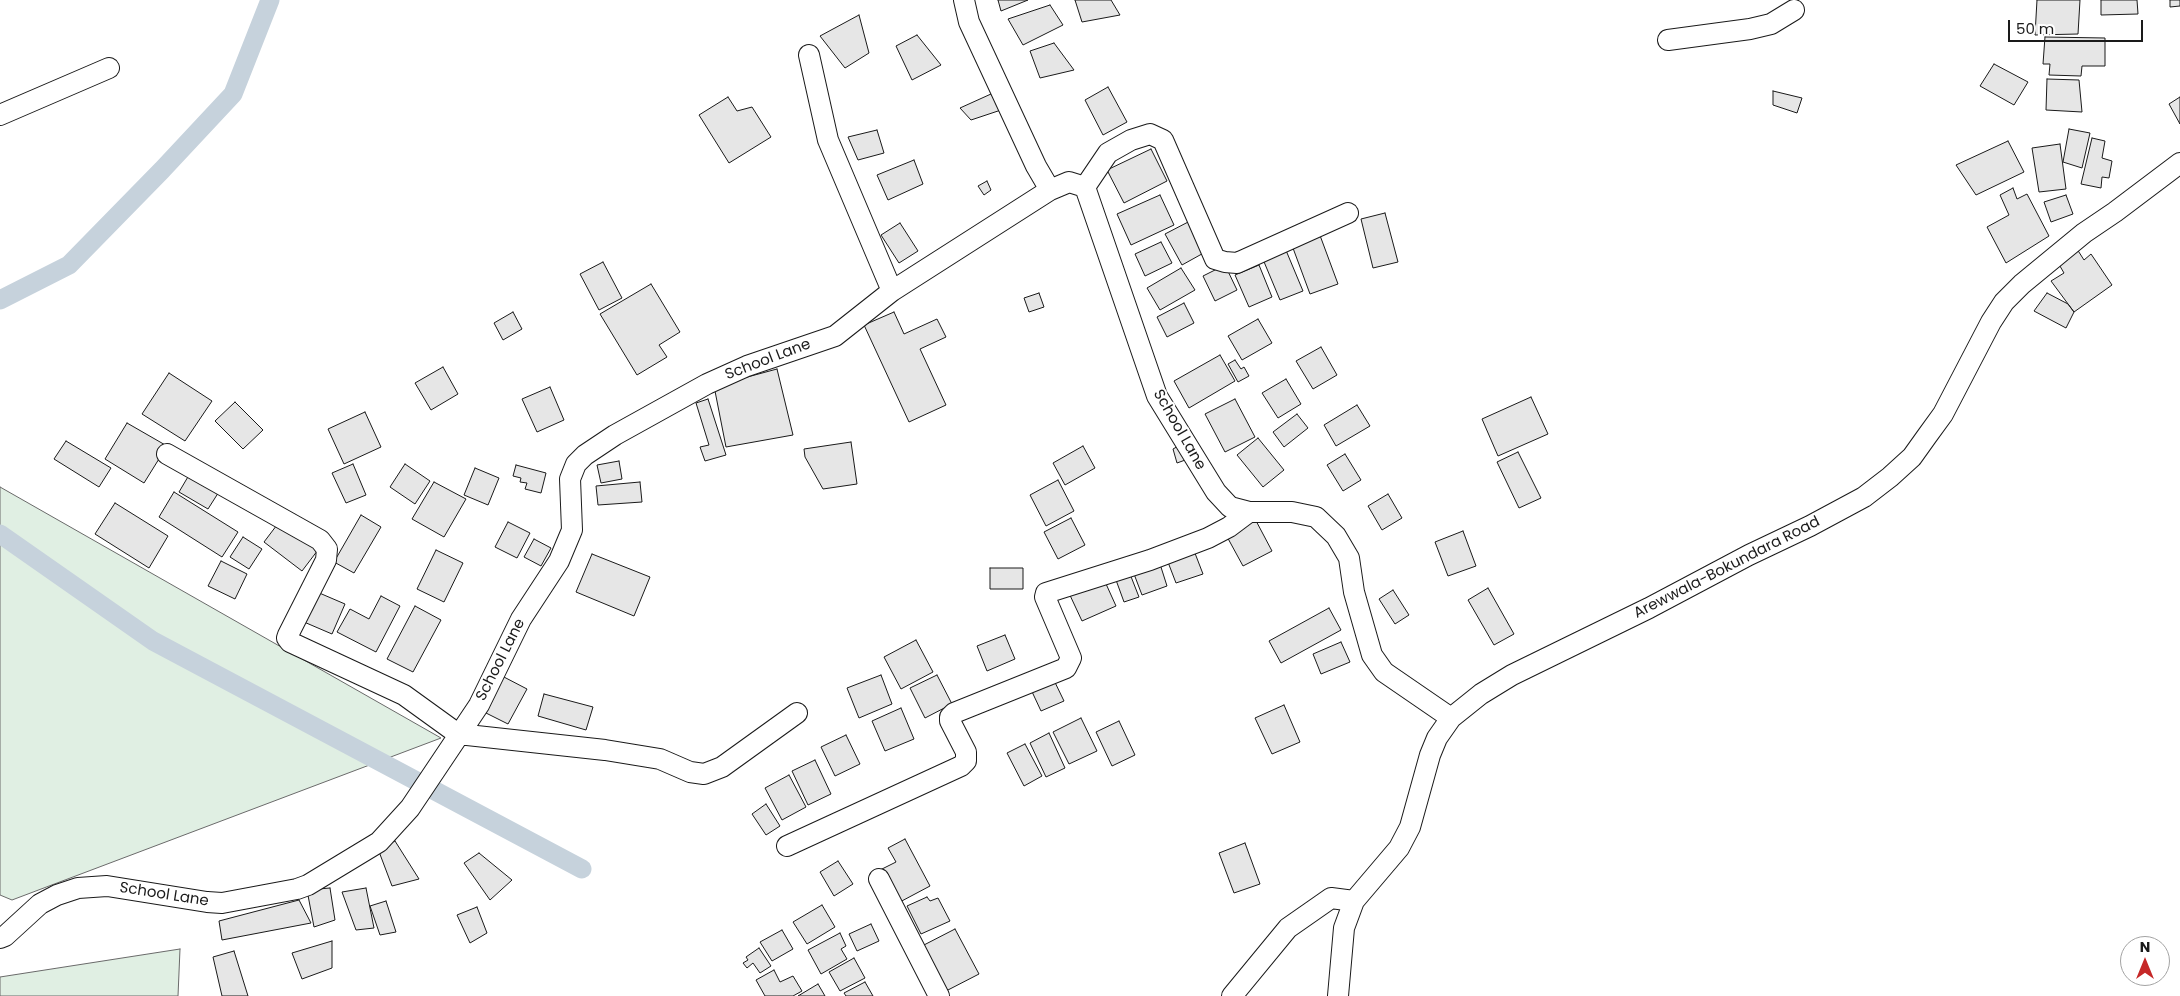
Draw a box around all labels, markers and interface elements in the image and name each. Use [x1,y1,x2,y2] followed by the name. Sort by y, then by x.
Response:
[2010,10,2145,42] scale bar
[2016,18,2054,39] text: 50 m
[723,335,813,385] street label: School Lane
[1149,387,1209,473] street label: School Lane
[1631,513,1823,623] street label: Arewwala-Bokundara Road
[473,616,529,704] street label: School Lane
[118,879,210,911] street label: School Lane
[2120,936,2170,986] north arrow
[2140,937,2150,957] text: N

